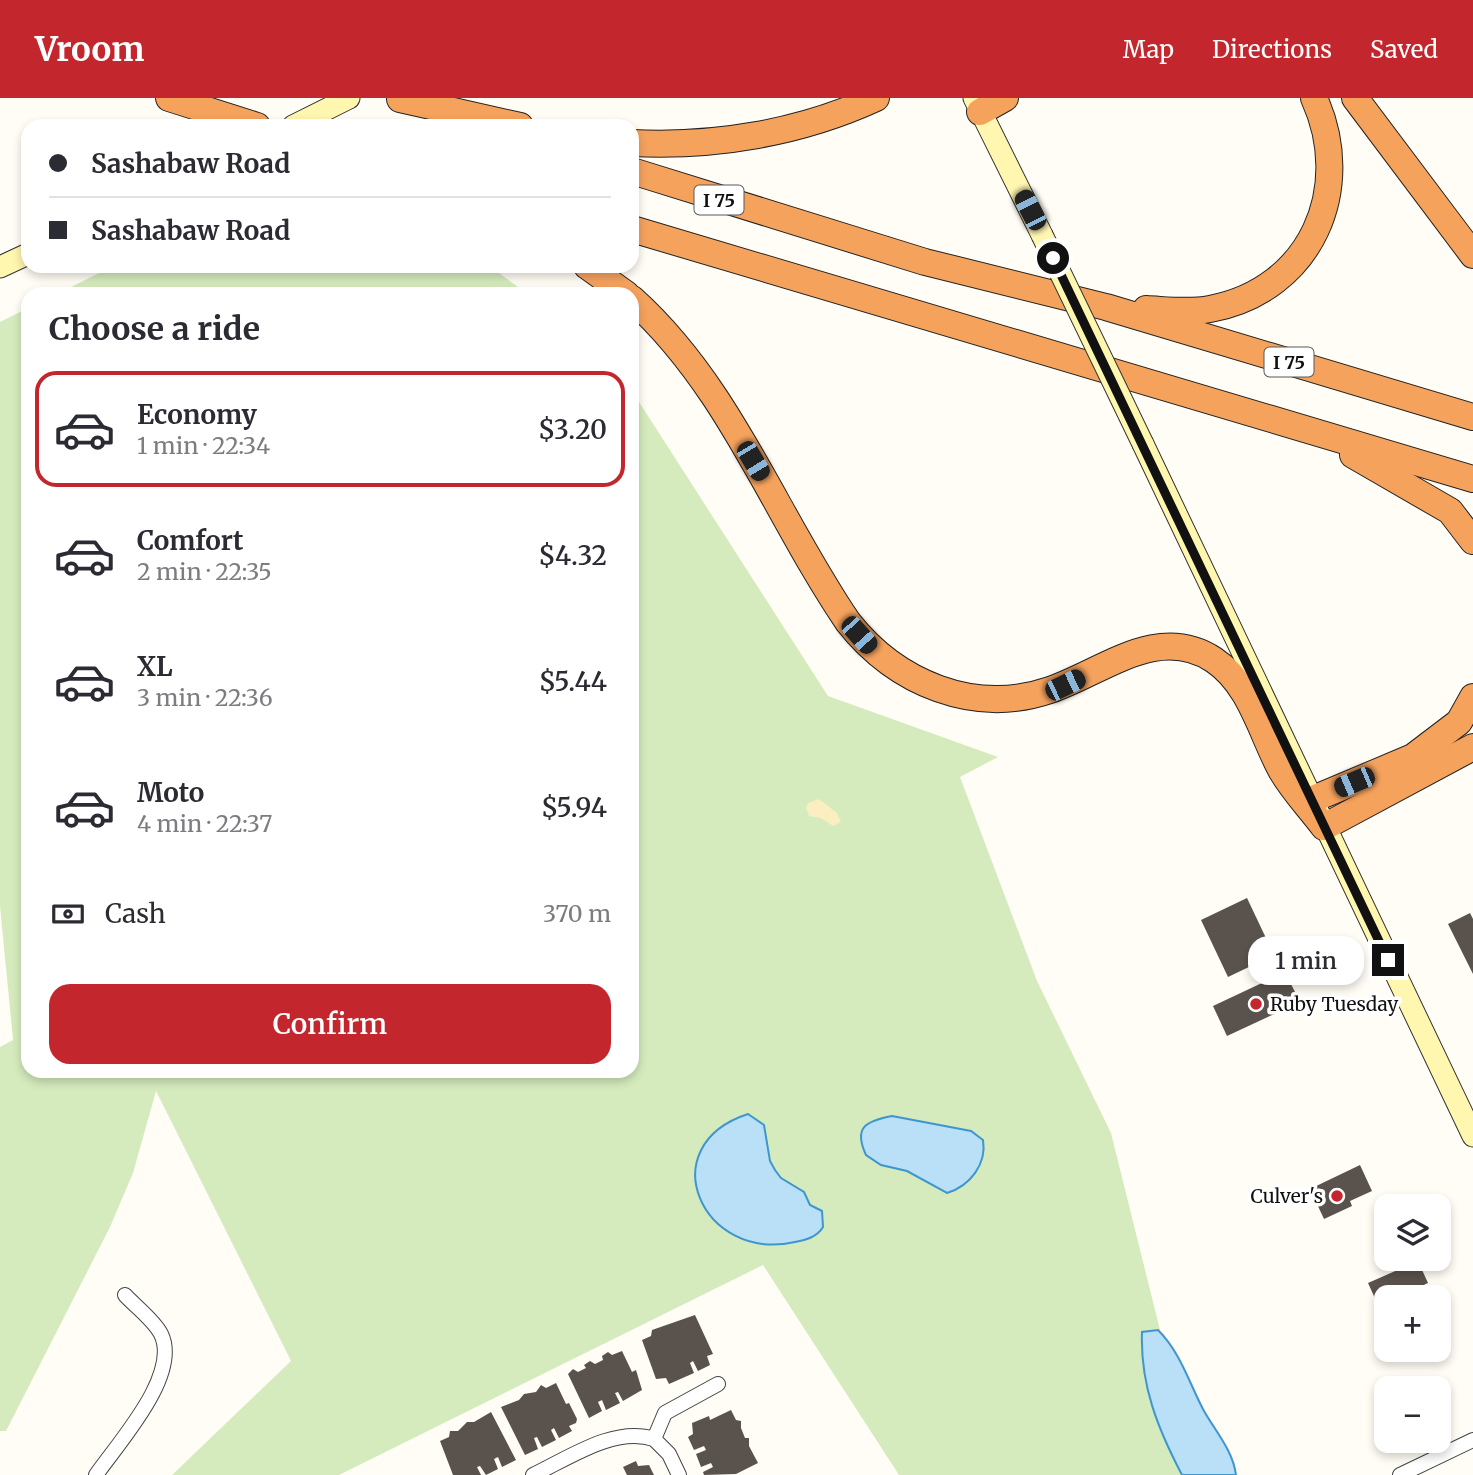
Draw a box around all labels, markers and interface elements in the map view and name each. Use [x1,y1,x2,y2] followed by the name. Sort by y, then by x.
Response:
[35,29,144,70] text: Vroom
[1123,34,1174,65] text: Map
[1212,34,1332,65] text: Directions
[1370,34,1438,65] text: Saved
[91,147,290,180] text: Sashabaw Road
[694,186,744,214] road number: I 75
[1012,187,1049,233] car
[91,214,290,247] text: Sashabaw Road
[1037,242,1069,274] route start
[49,309,260,349] text: Choose a ride
[1264,348,1314,376] road number: I 75
[53,398,116,461] icon: car
[137,398,257,431] text: Economy
[538,413,607,446] text: $3.20
[137,431,270,460] text: 1 min · 22:34
[734,438,773,484] car
[53,524,116,587] icon: car
[137,524,243,557] text: Comfort
[538,539,607,572] text: $4.32
[137,557,272,586] text: 2 min · 22:35
[838,612,881,658] car
[53,650,116,713] icon: car
[137,650,173,683] text: XL
[539,665,607,698] text: $5.44
[1042,666,1089,704] car
[137,683,273,712] text: 3 min · 22:36
[1331,764,1378,800] car
[53,776,116,839] icon: car
[137,776,204,809] text: Moto
[541,791,607,824] text: $5.94
[137,809,272,838] text: 4 min · 22:37
[49,895,87,933] icon: cash
[105,897,166,930] text: Cash
[543,899,611,928] text: 370 m
[1248,936,1364,984] callout: 1 min
[1372,944,1404,976] route end
[1275,946,1337,975] text: 1 min
[49,984,611,1064] button: Confirm
[1270,992,1398,1016] place label: Ruby Tuesday
[1248,996,1264,1012] marker: Ruby Tuesday
[1250,1184,1323,1208] place label: Culver's
[1329,1188,1345,1204] marker: Culver's
[1374,1194,1451,1453] map controls
[1374,1194,1451,1271] button: layers
[1374,1285,1451,1362] button: +
[1374,1376,1451,1453] button: −

